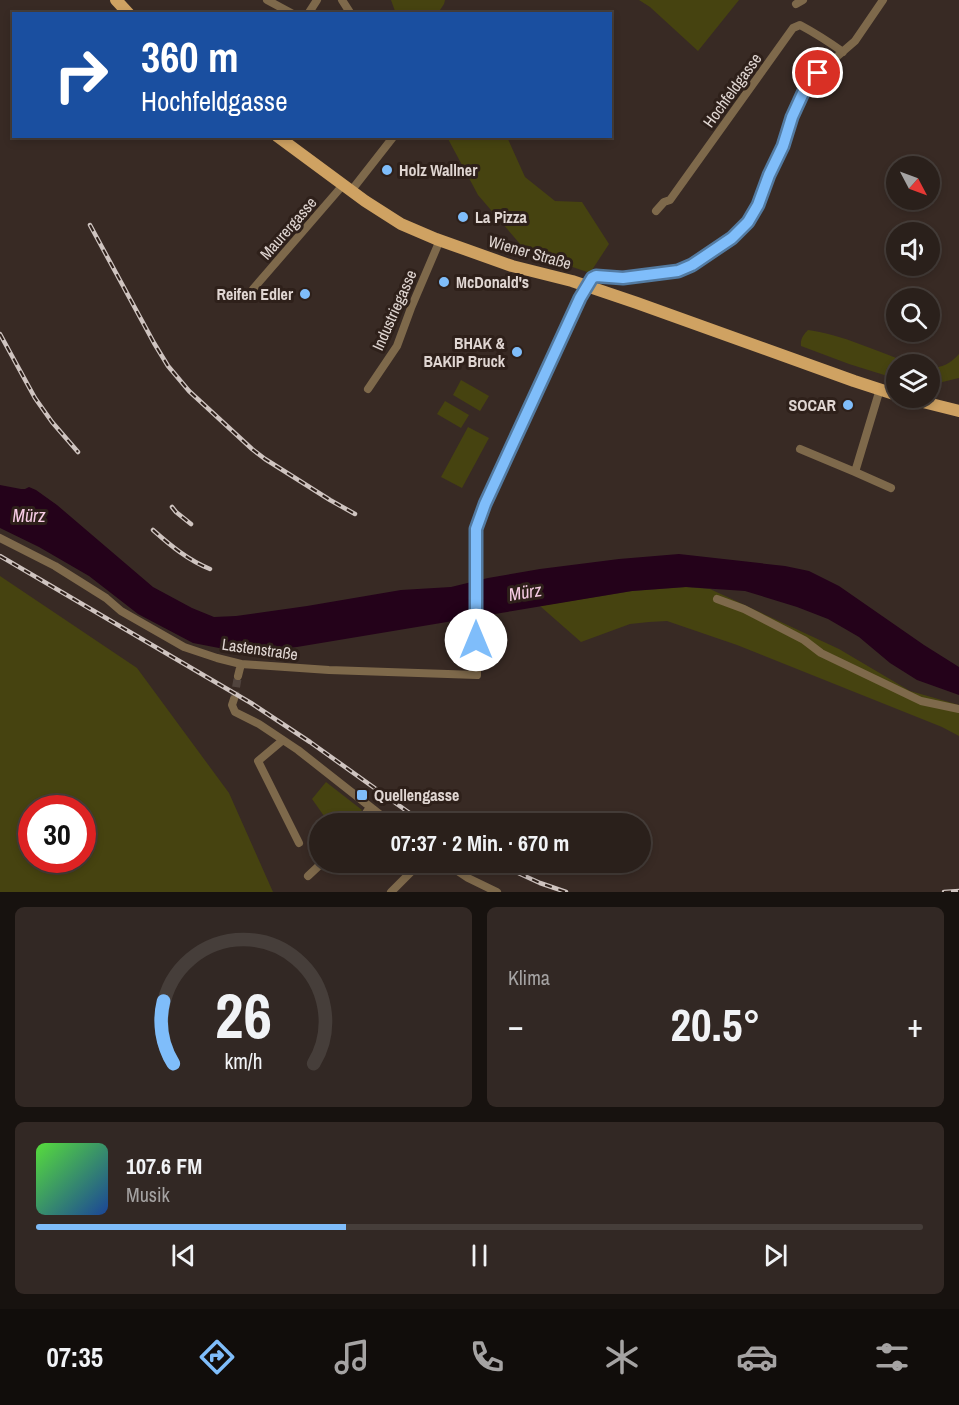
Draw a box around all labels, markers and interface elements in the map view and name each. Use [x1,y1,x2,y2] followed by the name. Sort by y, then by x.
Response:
[141,29,239,85] text: 360 m
[42,36,120,114] icon: right
[792,47,843,98] pin
[698,48,766,132] street label: Hochfeldgasse
[801,56,834,89] icon: arrive
[141,83,287,119] text: Hochfeldgasse
[886,156,940,210] north arrow
[886,156,940,408] map controls
[399,159,478,181] place label: Holz Wallner
[380,163,394,177] marker: Holz Wallner
[255,192,321,264] street label: Maurergasse
[475,206,527,228] place label: La Pizza
[456,210,470,224] marker: La Pizza
[886,222,940,276] button: sound
[486,230,574,274] street label: Wiener Straße
[366,266,422,354] street label: Industriegasse
[456,271,529,293] place label: McDonald's
[437,275,451,289] marker: McDonald's
[216,283,294,305] place label: Reifen Edler
[298,287,312,301] marker: Reifen Edler
[886,288,940,342] button: search
[424,332,506,372] place label: BHAK & BAKIP Bruck
[510,345,524,359] marker: BHAK & BAKIP Bruck
[886,354,940,408] button: layers
[789,394,837,416] place label: SOCAR
[841,398,855,412] marker: SOCAR
[13,503,46,528] water label: Mürz
[507,577,544,607] water label: Mürz
[444,608,508,672] position arrow
[221,633,299,665] street label: Lastenstraße
[374,784,459,806] place label: Quellengasse
[355,788,369,802] marker: Quellengasse
[18,795,96,873] speed limit sign: 30
[391,828,569,858] text: 07:37 · 2 Min. · 670 m
[508,964,550,991] text: Klima
[215,973,272,1057] text: 26
[671,994,760,1055] text: 20.5°
[508,1003,524,1047] text: −
[907,1003,923,1047] text: +
[224,1047,263,1076] text: km/h
[126,1151,202,1181] text: 107.6 FM
[126,1181,170,1208] text: Musik
[167,1239,200,1272] icon: previous
[463,1239,496,1272] icon: pause
[759,1239,792,1272] icon: next
[196,1336,238,1378] icon: directions
[331,1336,373,1378] icon: music
[466,1336,508,1378] icon: phone
[601,1336,643,1378] icon: climate
[736,1336,778,1378] icon: car
[871,1336,913,1378] icon: filters
[46,1339,103,1375] text: 07:35

